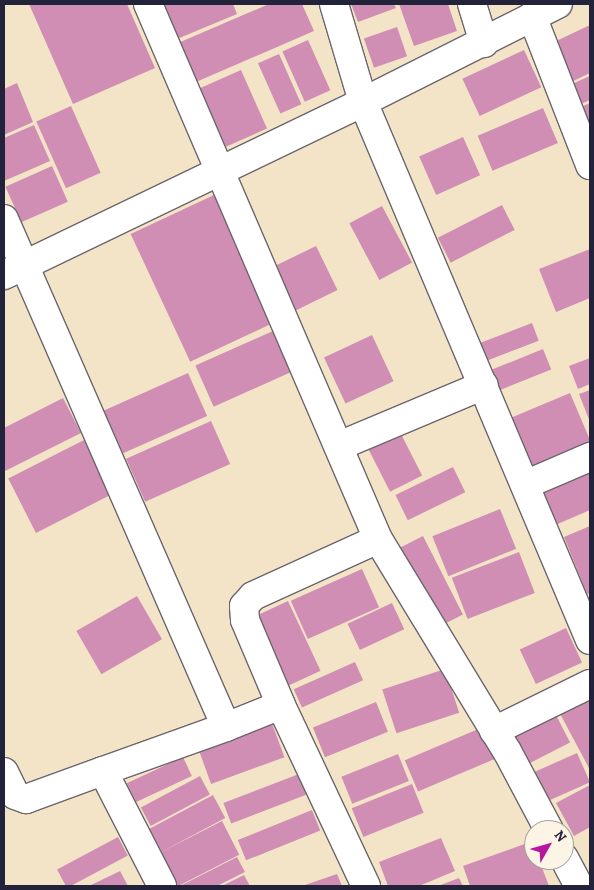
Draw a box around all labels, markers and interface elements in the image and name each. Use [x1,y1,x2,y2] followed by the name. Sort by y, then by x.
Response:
[524,820,574,870] north arrow
[550,826,571,846] text: N

